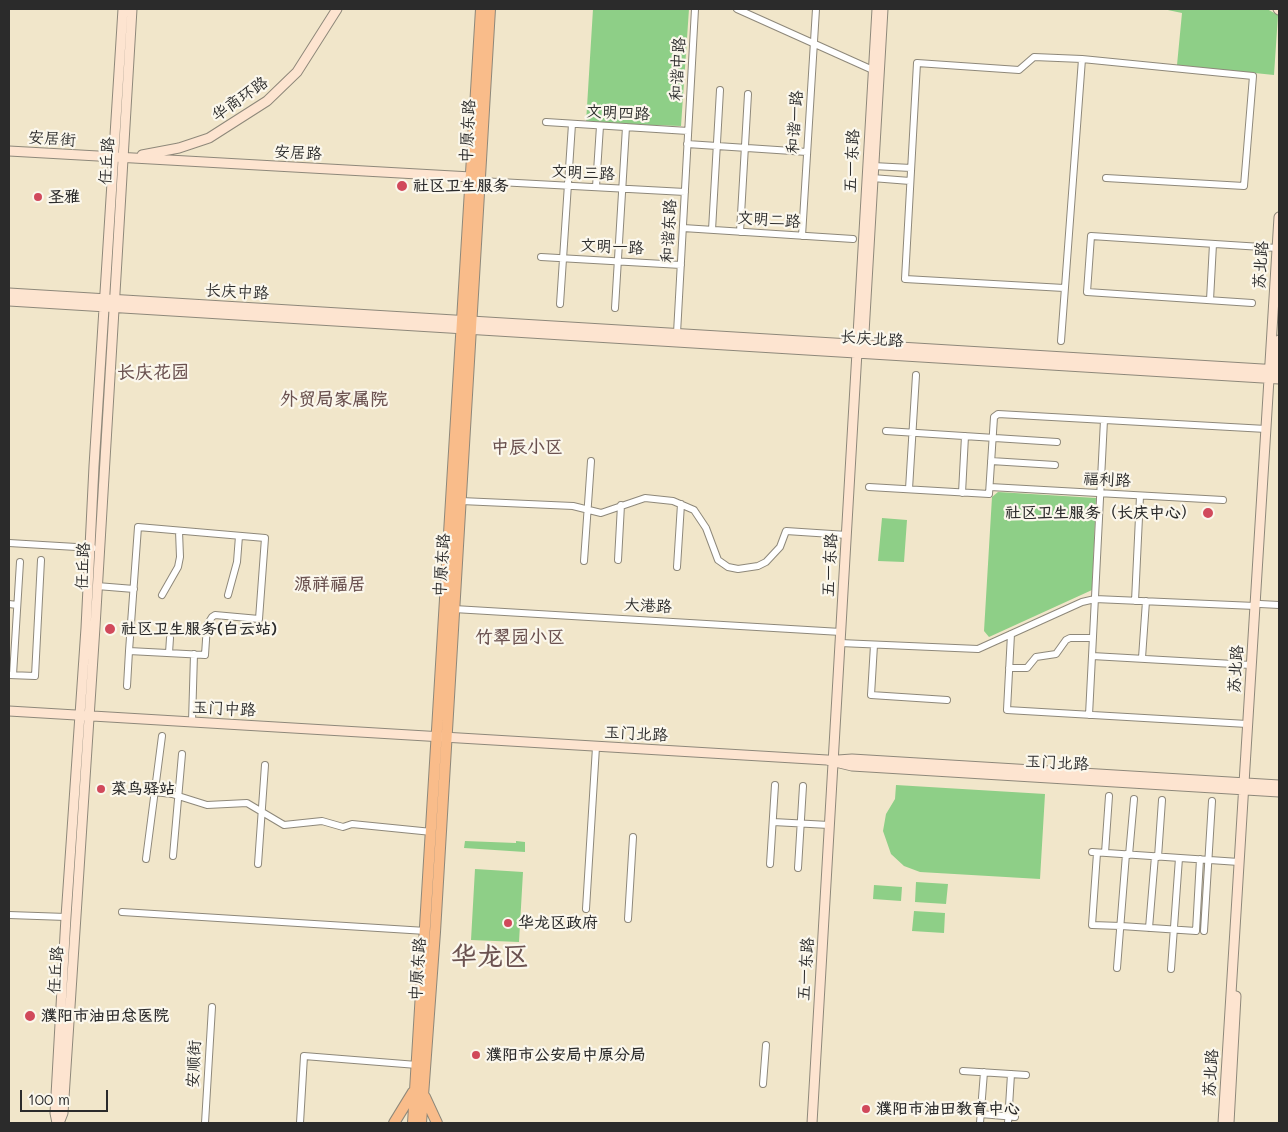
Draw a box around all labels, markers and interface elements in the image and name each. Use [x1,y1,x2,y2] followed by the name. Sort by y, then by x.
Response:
[667,37,689,101] street label: 和谐中路
[208,73,272,125] street label: 华商环路
[783,89,807,155] street label: 和谐一路
[457,99,479,163] street label: 中原东路
[586,102,650,124] street label: 文明四路
[27,128,77,150] street label: 安居街
[841,129,863,193] street label: 五一东路
[96,136,118,186] street label: 任丘路
[274,142,322,164] street label: 安居路
[551,162,615,184] street label: 文明三路
[413,176,509,196] place label: 社区卫生服务
[395,179,409,193] marker: 社区卫生服务
[48,187,80,207] place label: 圣雅
[32,191,44,203] marker: 圣雅
[658,199,680,263] street label: 和谐东路
[736,208,802,232] street label: 文明二路
[580,236,644,258] street label: 文明一路
[1250,240,1272,290] street label: 苏北路
[205,281,269,303] street label: 长庆中路
[839,327,905,351] street label: 长庆北路
[117,361,189,383] district label: 长庆花园
[280,388,388,410] district label: 外贸局家属院
[491,436,563,458] district label: 中辰小区
[1083,469,1131,491] street label: 福利路
[1005,503,1197,523] place label: 社区卫生服务（长庆中心）
[1201,506,1215,520] marker: 社区卫生服务（长庆中心）
[430,532,454,598] street label: 中原东路
[819,533,841,597] street label: 五一东路
[72,542,94,590] street label: 任丘路
[294,573,366,595] district label: 源祥福居
[624,595,672,617] street label: 大港路
[121,619,277,639] place label: 社区卫生服务(白云站)
[103,622,117,636] marker: 社区卫生服务(白云站)
[475,626,565,648] district label: 竹翠园小区
[1225,644,1247,694] street label: 苏北路
[192,698,256,720] street label: 玉门中路
[604,723,668,745] street label: 玉门北路
[1025,752,1089,774] street label: 玉门北路
[111,779,175,799] place label: 菜鸟驿站
[95,783,107,795] marker: 菜鸟驿站
[518,913,598,933] place label: 华龙区政府
[502,917,514,929] marker: 华龙区政府
[406,936,430,1002] street label: 中原东路
[794,936,818,1002] street label: 五一东路
[451,941,529,973] district label: 华龙区
[45,945,67,995] street label: 任丘路
[41,1006,169,1026] place label: 濮阳市油田总医院
[23,1009,37,1023] marker: 濮阳市油田总医院
[183,1040,205,1088] street label: 安顺街
[486,1045,646,1065] place label: 濮阳市公安局中原分局
[1200,1048,1222,1098] street label: 苏北路
[470,1049,482,1061] marker: 濮阳市公安局中原分局
[22,1080,110,1112] scale bar
[28,1089,70,1109] text: 100 m
[876,1099,1020,1119] place label: 濮阳市油田教育中心
[860,1103,872,1115] marker: 濮阳市油田教育中心

